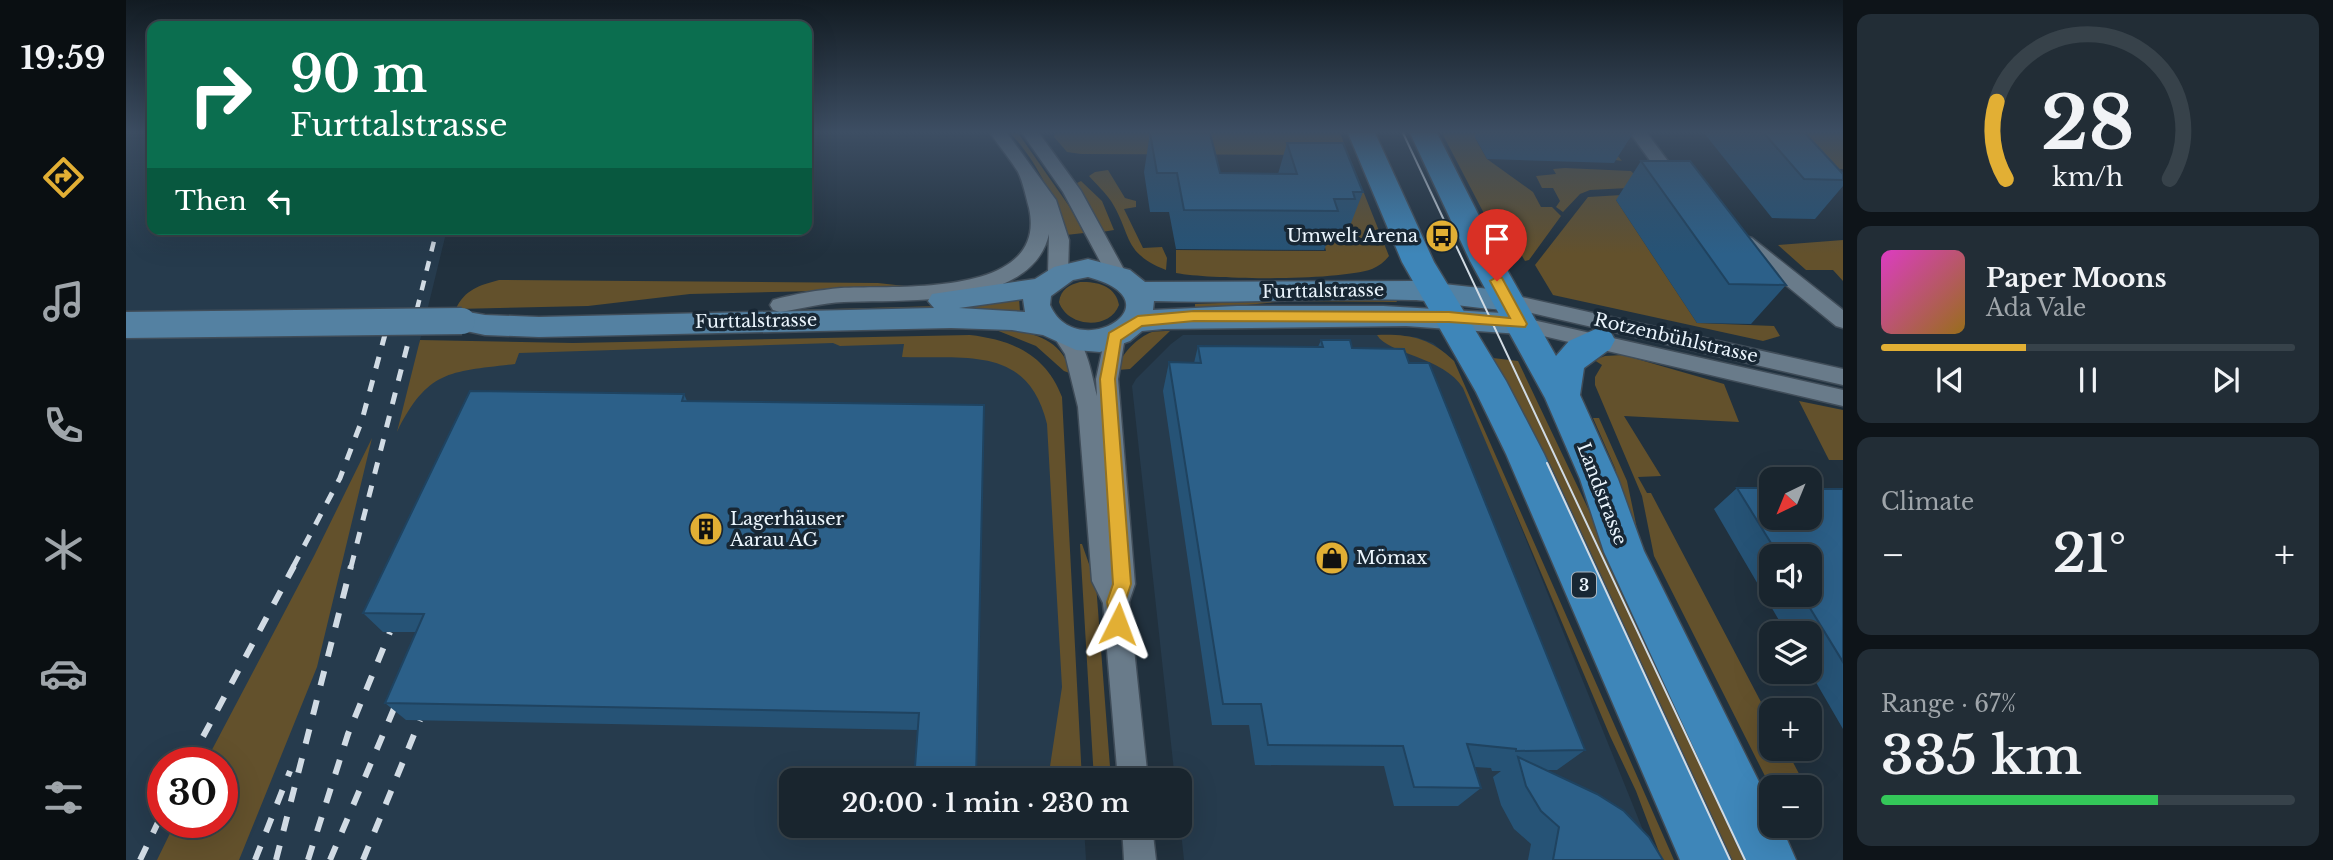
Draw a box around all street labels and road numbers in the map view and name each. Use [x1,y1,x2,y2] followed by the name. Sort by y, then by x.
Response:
[1262,279,1384,303] street label: Furttalstrasse
[1592,308,1760,368] street label: Rotzenbühlstrasse
[695,309,817,333] street label: Furttalstrasse
[1572,440,1632,548] street label: Landstrasse
[1572,572,1596,598] road number: 3

